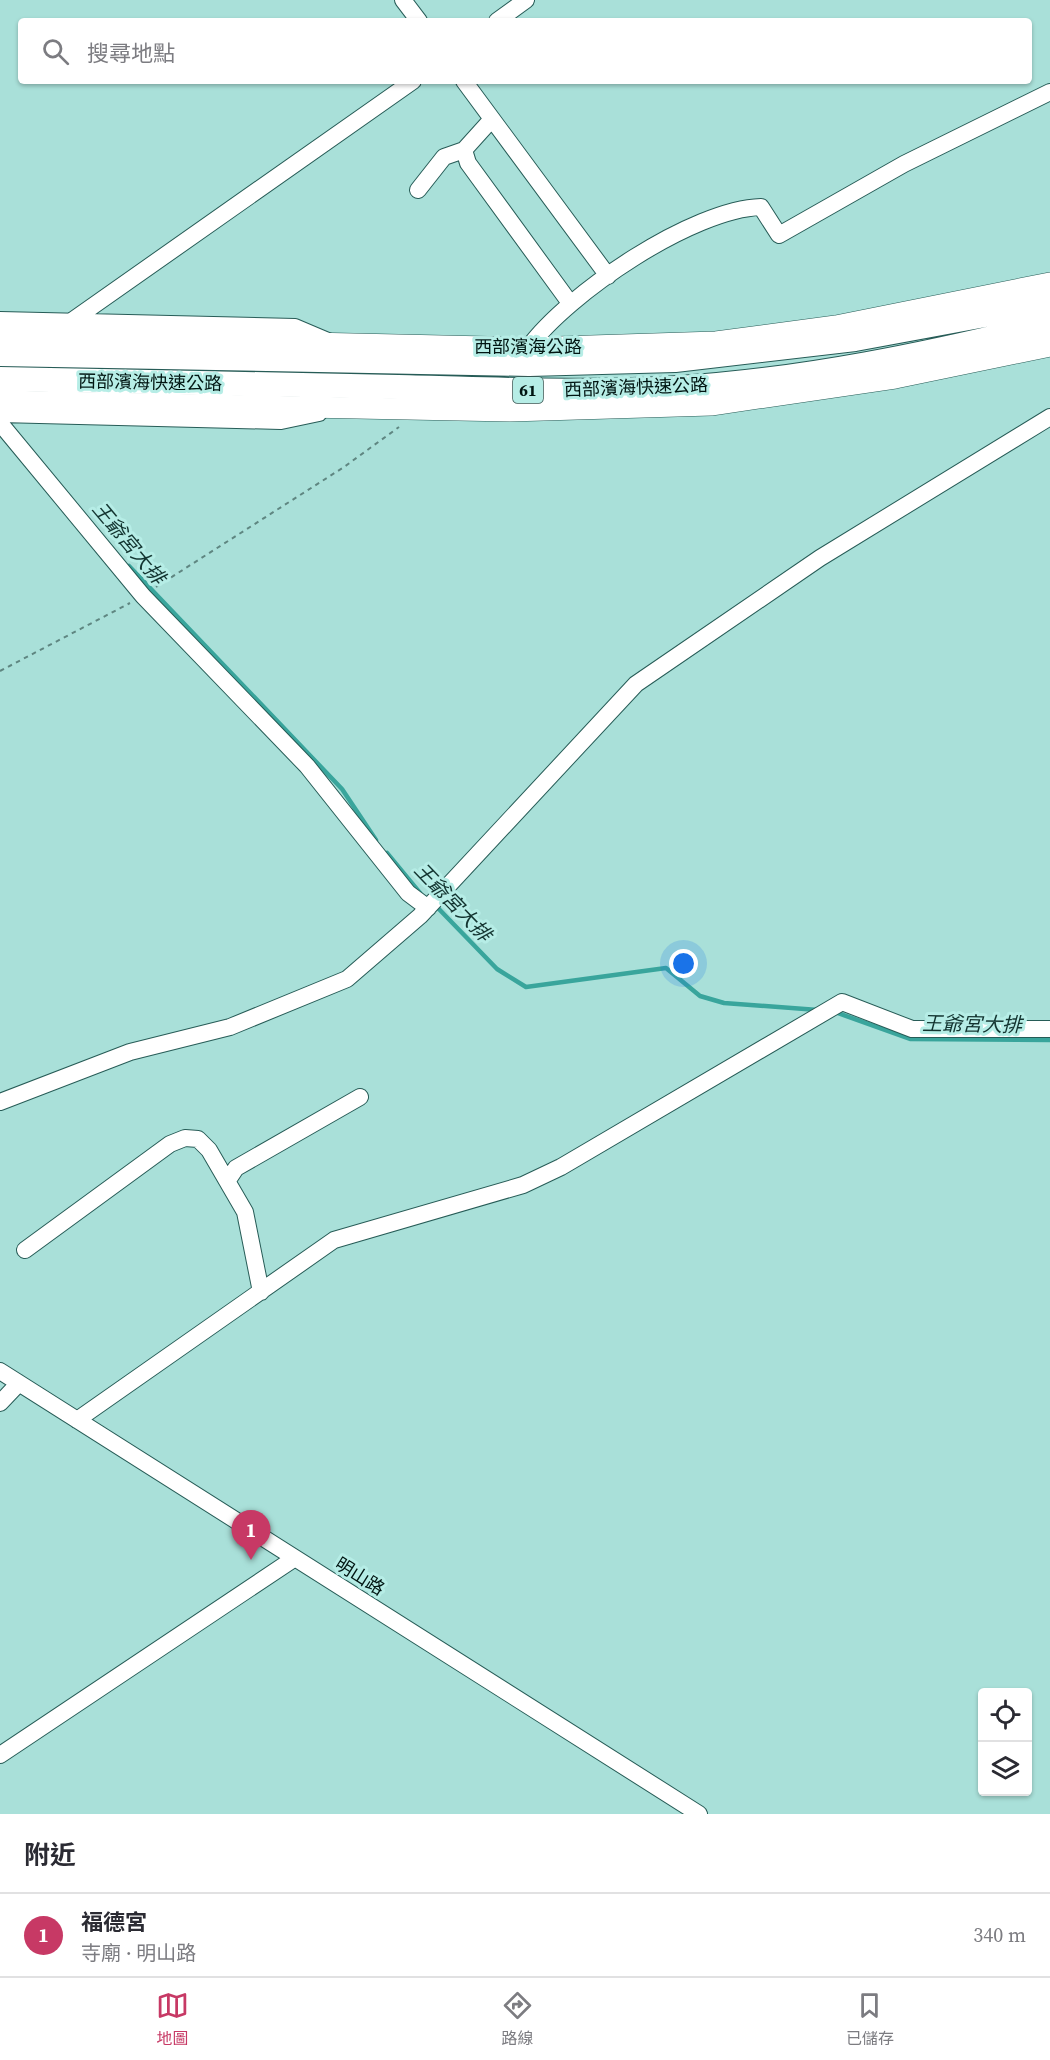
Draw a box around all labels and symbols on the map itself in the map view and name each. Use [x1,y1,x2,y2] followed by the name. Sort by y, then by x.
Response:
[474,334,582,359] street label: 西部濱海公路
[78,368,222,396] street label: 西部濱海快速公路
[564,372,708,402] street label: 西部濱海快速公路
[513,377,543,403] road number: 61
[86,496,174,593] water label: 王爺宮大排
[408,856,500,950] water label: 王爺宮大排
[669,949,698,978] your location
[922,1009,1025,1039] water label: 王爺宮大排
[232,1510,270,1560] pin: 1
[330,1551,390,1601] street label: 明山路

